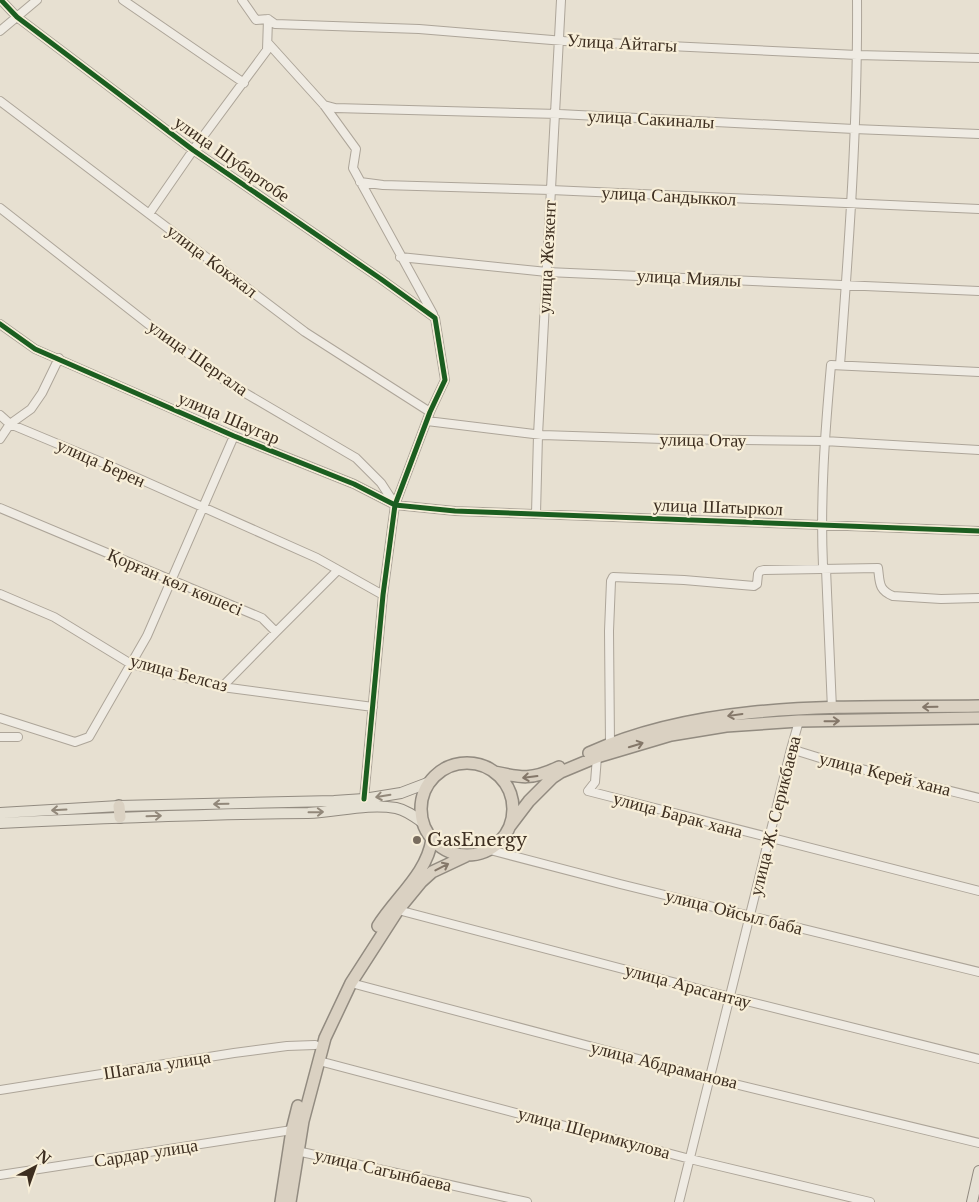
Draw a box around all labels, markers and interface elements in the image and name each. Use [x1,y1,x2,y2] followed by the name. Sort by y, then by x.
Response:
[566,29,678,57] street label: Улица Айтагы
[587,105,715,133] street label: улица Сакиналы
[170,111,294,207] street label: улица Шубартобе
[601,181,737,211] street label: улица Сандыккол
[533,199,561,314] street label: улица Жезкент
[162,220,262,302] street label: улица Кокжал
[636,264,742,292] street label: улица Миялы
[144,315,252,401] street label: улица Шергала
[175,387,283,449] street label: улица Шаугар
[659,428,747,452] street label: улица Отау
[53,434,149,492] street label: улица Берен
[653,494,783,520] street label: улица Шатыркол
[104,544,246,620] street label: Қорған көл көшесі
[128,649,230,697] street label: улица Белсаз
[923,702,939,712] one-way arrow
[727,711,743,721] one-way arrow
[824,716,840,726] one-way arrow
[744,734,806,898] street label: улица Ж. Серикбаева
[627,740,643,750] one-way arrow
[817,747,953,801] street label: улица Керей хана
[522,772,538,782] one-way arrow
[611,787,745,843] street label: улица Барак хана
[376,791,392,801] one-way arrow
[213,800,229,809] one-way arrow
[51,805,67,814] one-way arrow
[308,808,324,817] one-way arrow
[145,811,161,821] one-way arrow
[427,829,528,851] place label: GasEnergy
[411,834,423,846] marker: GasEnergy
[434,862,449,872] one-way arrow
[663,884,805,940] street label: улица Ойсыл баба
[623,959,753,1013] street label: улица Арасантау
[588,1036,740,1094] street label: улица Абдраманова
[102,1046,212,1084] street label: Шагала улица
[515,1102,673,1164] street label: улица Шеримкулова
[93,1134,199,1172] street label: Сардар улица
[10,1142,60,1192] north arrow
[312,1144,454,1196] street label: улица Сагынбаева
[33,1146,54,1168] text: N

